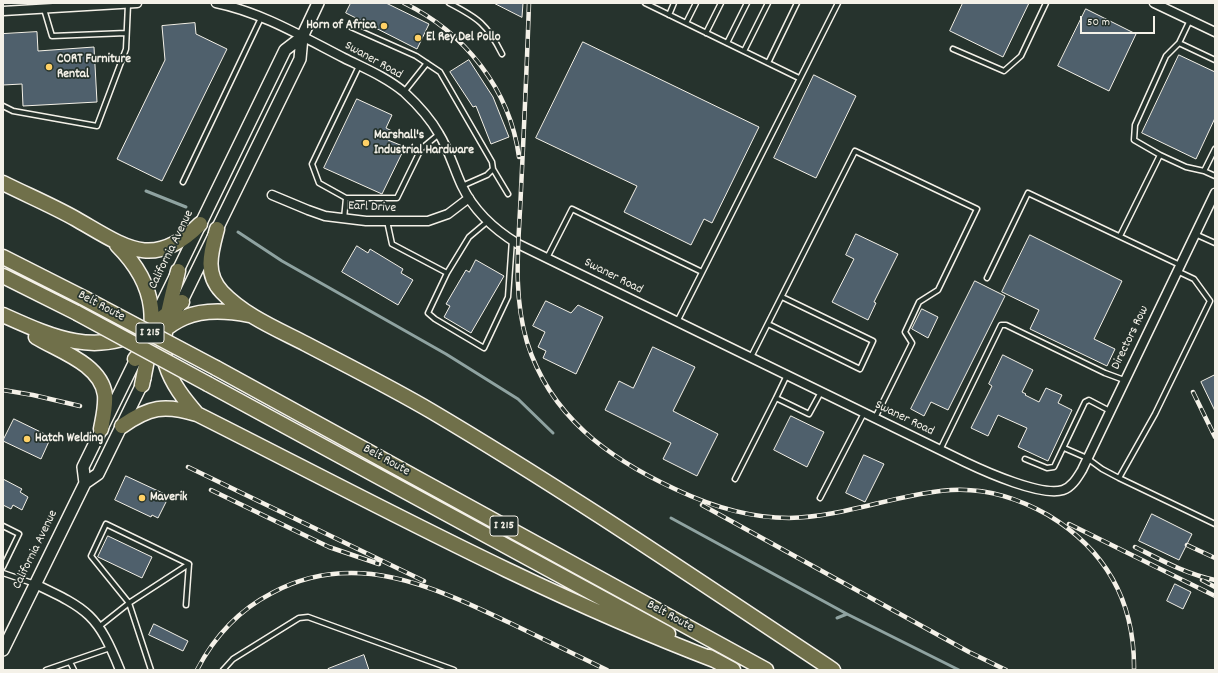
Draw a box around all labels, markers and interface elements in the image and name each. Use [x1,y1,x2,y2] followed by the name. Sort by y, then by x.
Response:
[1082,8,1157,34] scale bar
[1087,14,1110,31] text: 50 m
[306,18,376,34] place label: Horn of Africa
[379,21,389,31] marker: Horn of Africa
[426,30,500,46] place label: El Rey Del Pollo
[413,33,423,43] marker: El Rey Del Pollo
[341,39,405,83] street label: Swaner Road
[57,52,131,83] place label: CORT Furniture Rental
[44,62,54,72] marker: CORT Furniture Rental
[374,128,474,159] place label: Marshall's Industrial Hardware
[361,138,371,148] marker: Marshall's Industrial Hardware
[348,199,396,217] street label: Earl Drive
[146,208,198,292] street label: California Avenue
[581,256,645,298] street label: Swaner Road
[75,288,127,326] street label: Belt Route
[1109,303,1153,373] street label: Directors Row
[136,323,164,343] road number: I 215
[872,398,936,440] street label: Swaner Road
[35,431,103,447] place label: Hatch Welding
[22,434,32,444] marker: Hatch Welding
[360,442,412,480] street label: Belt Route
[150,490,187,506] place label: Maverik
[137,493,147,503] marker: Maverik
[10,508,62,592] street label: California Avenue
[490,516,518,536] road number: I 215
[644,598,696,636] street label: Belt Route

